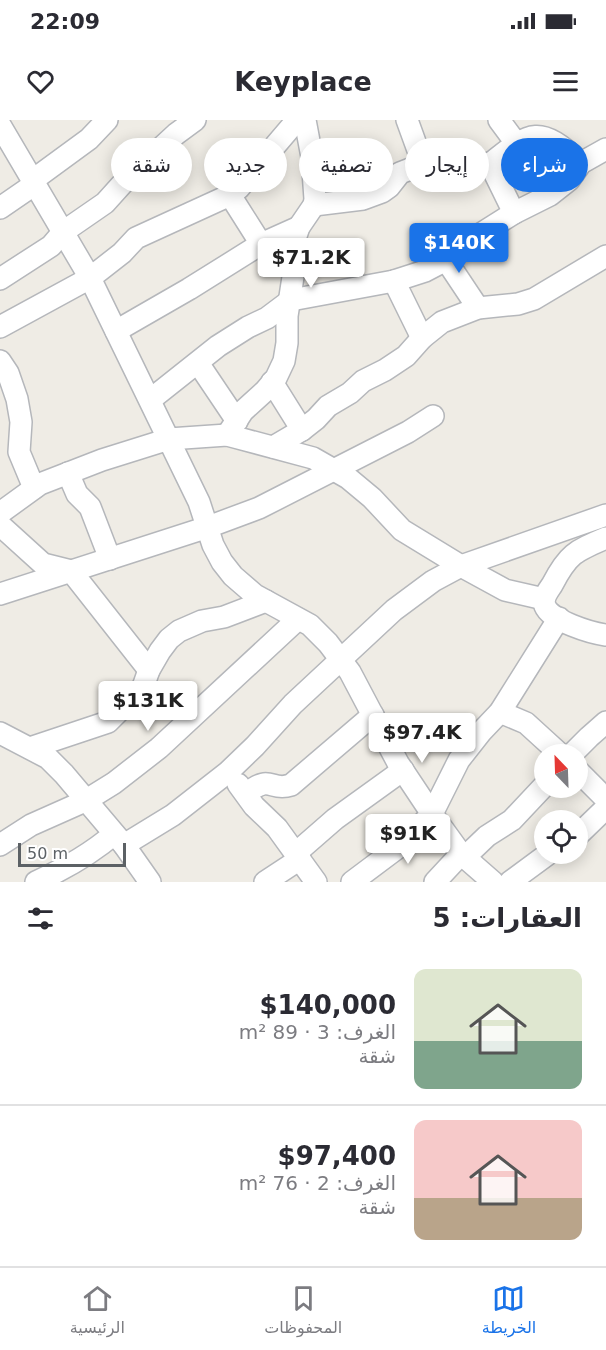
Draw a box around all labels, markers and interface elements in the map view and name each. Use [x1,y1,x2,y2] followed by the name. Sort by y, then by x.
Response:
[30,9,100,34] text: 22:09
[24,65,57,98] icon: heart
[549,65,582,98] icon: menu
[234,66,372,97] text: Keyplace
[111,138,192,192] chip: شقة
[204,138,287,192] chip: جديد
[299,138,393,192] chip: تصفية
[405,138,489,192] chip: إيجار
[501,138,588,192] chip: شراء
[417,223,501,274] pin: $140K
[423,230,495,254] text: $140K
[262,238,360,289] pin: $71.2K
[272,245,350,269] text: $71.2K
[106,681,190,732] pin: $131K
[112,688,184,712] text: $131K
[373,713,471,764] pin: $97.4K
[383,720,461,744] text: $97.4K
[534,744,588,798] north arrow
[534,744,588,864] map controls
[534,810,588,864] button: locate
[372,814,444,865] pin: $91K
[379,821,437,845] text: $91K
[18,840,126,868] scale bar
[27,844,68,863] text: 50 m
[24,902,57,935] icon: filters
[433,903,582,933] text: العقارات: 5
[259,990,396,1020] text: $140,000
[462,993,534,1065] icon: home
[239,1020,396,1044] text: الغرف: 3 · 89 m²
[358,1044,396,1068] text: شقة
[278,1141,396,1171] text: $97,400
[462,1144,534,1216] icon: home
[239,1171,396,1195] text: الغرف: 2 · 76 m²
[358,1195,396,1219] text: شقة
[70,1282,125,1337] tab: الرئيسية
[264,1282,342,1337] tab: المحفوظات
[482,1282,536,1337] tab: الخريطة

